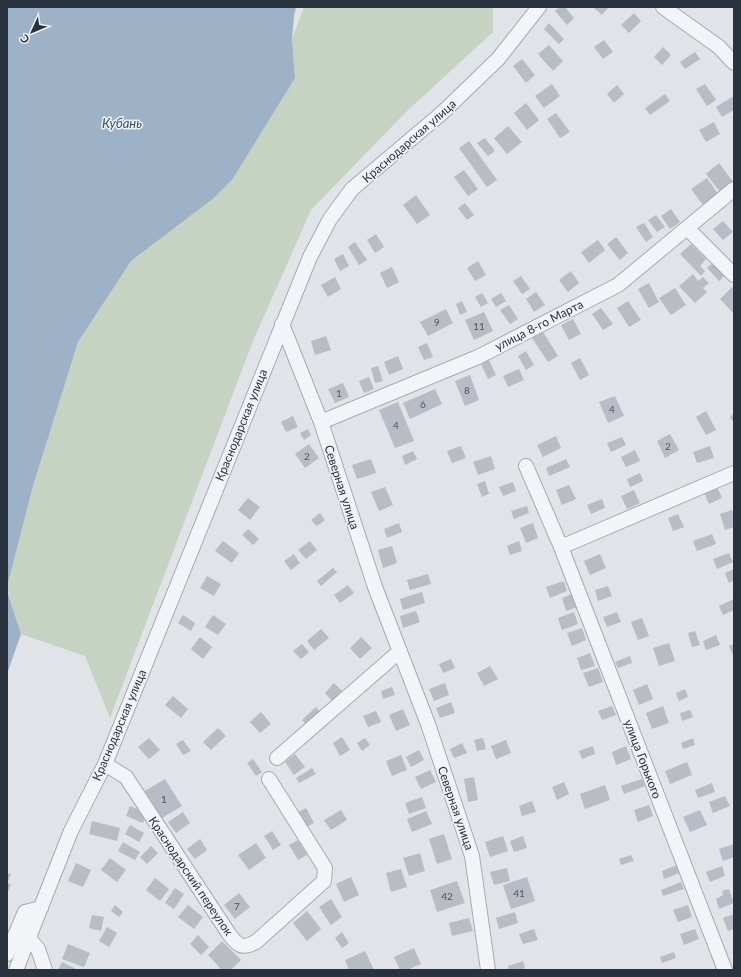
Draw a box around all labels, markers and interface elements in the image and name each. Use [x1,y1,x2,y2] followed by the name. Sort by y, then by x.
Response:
[12,12,52,52] north arrow
[17,32,32,46] text: С
[359,96,459,186] street label: Краснодарская улица
[102,115,142,131] water label: Кубань
[492,296,586,354] street label: улица 8-го Марта
[434,316,440,328] house number: 9
[473,320,485,332] house number: 11
[212,367,270,483] street label: Краснодарская улица
[464,384,470,396] house number: 8
[336,387,342,399] house number: 1
[420,398,426,410] house number: 6
[609,403,615,415] house number: 4
[393,419,399,431] house number: 4
[665,440,671,452] house number: 2
[321,443,363,531] street label: Северная улица
[304,450,310,462] house number: 2
[89,667,149,783] street label: Краснодарская улица
[621,717,665,801] street label: улица Горького
[435,764,477,852] street label: Северная улица
[161,793,167,805] house number: 1
[146,814,237,939] street label: Краснодарский переулок
[513,887,525,899] house number: 41
[441,890,453,902] house number: 42
[234,900,240,912] house number: 7

